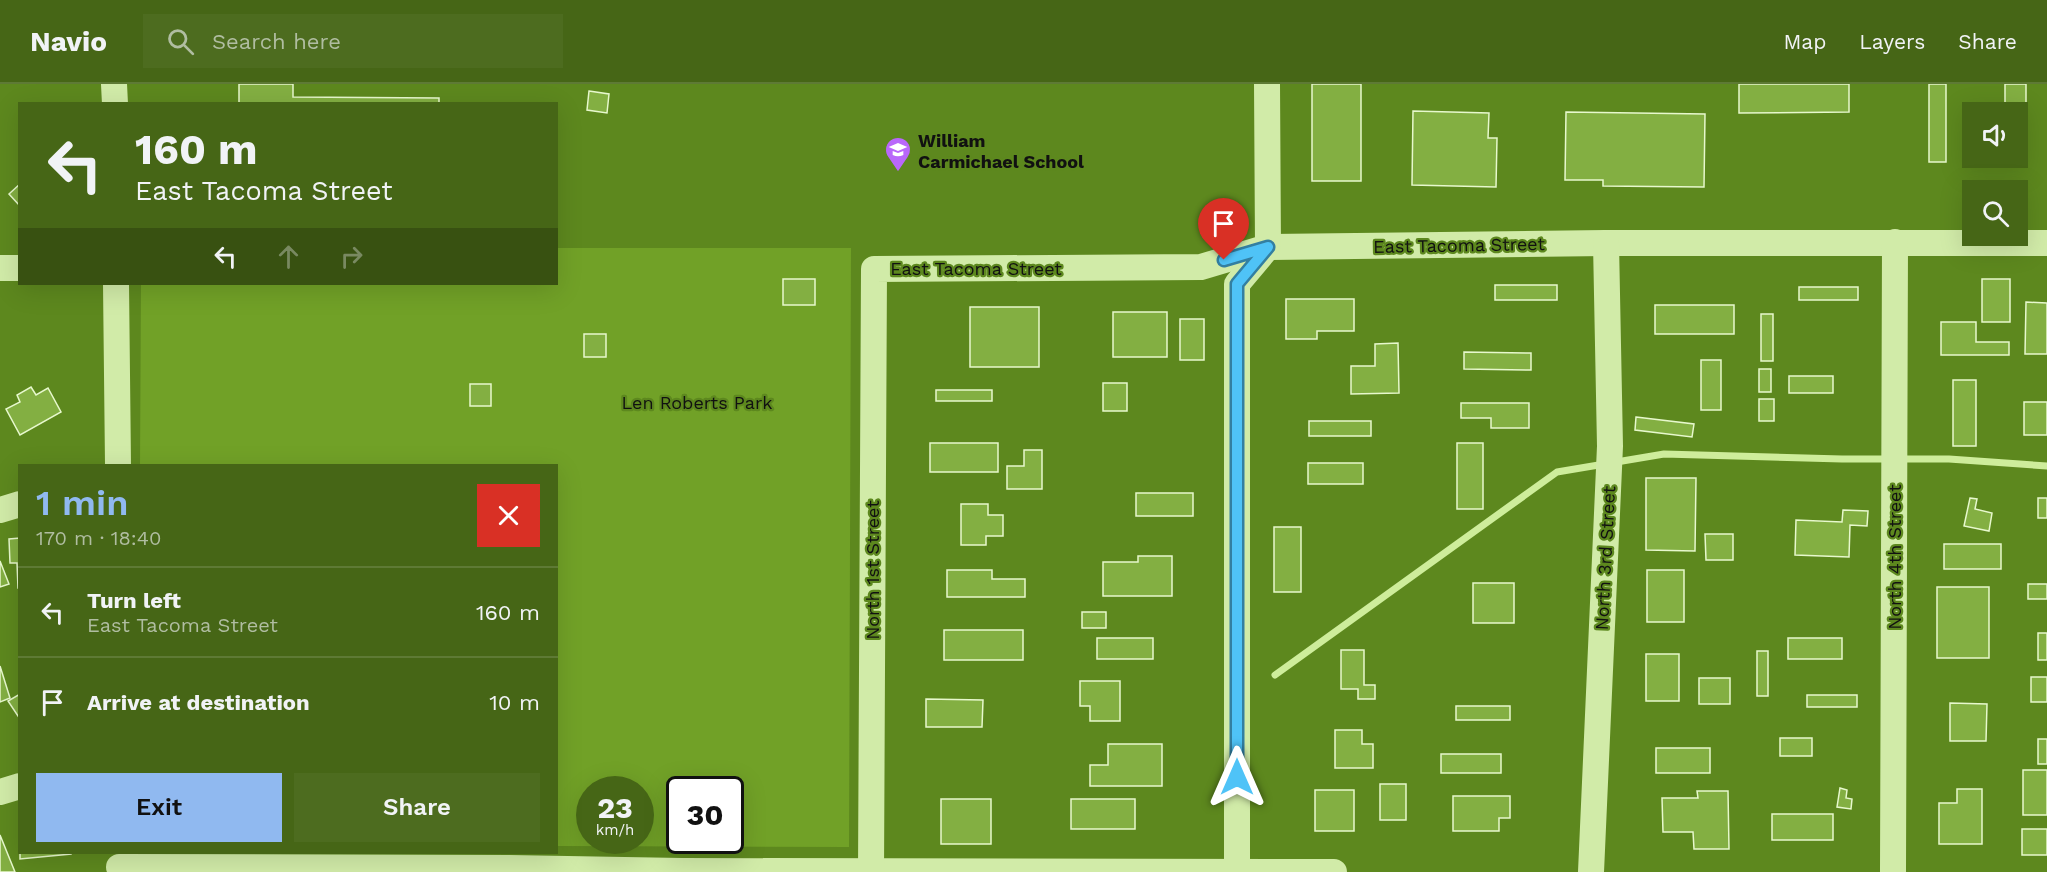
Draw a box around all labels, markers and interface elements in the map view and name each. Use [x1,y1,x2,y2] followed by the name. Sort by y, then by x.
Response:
[143,14,563,68] search box
[30,25,107,58] text: Navio
[164,25,197,58] icon: search
[212,29,341,54] text: Search here
[1783,29,1826,54] text: Map
[1859,29,1925,54] text: Layers
[1958,29,2017,54] text: Share
[1962,102,2028,246] map controls
[1962,102,2028,168] button: sound
[135,125,258,174] text: 160 m
[36,126,114,204] icon: left
[918,130,1084,172] place label: William Carmichael School
[883,135,913,173] school or university icon: William Carmichael School
[135,175,393,207] text: East Tacoma Street
[1962,180,2028,246] button: search
[1198,198,1249,260] pin
[1207,207,1240,240] icon: arrive
[1373,233,1545,257] street label: East Tacoma Street
[209,240,242,273] icon: left
[272,240,305,273] icon: ahead
[335,240,368,273] icon: right
[890,258,1062,279] street label: East Tacoma Street
[622,392,772,413] park label: Len Roberts Park
[36,482,128,524] text: 1 min
[477,484,540,547] button: close
[1884,484,1905,630] street label: North 4th Street
[1591,485,1619,631] street label: North 3rd Street
[862,500,883,640] street label: North 1st Street
[36,526,161,550] text: 170 m · 18:40
[87,588,181,613] text: Turn left
[36,596,69,629] icon: left
[476,600,540,625] text: 160 m
[87,613,278,637] text: East Tacoma Street
[36,686,69,719] icon: arrive
[87,690,310,715] text: Arrive at destination
[489,690,540,715] text: 10 m
[1205,745,1269,809] position arrow
[36,773,282,842] button: Exit
[294,773,540,842] button: Share
[666,776,744,854] speed limit sign: 30
[597,790,633,825] text: 23
[596,821,634,839] text: km/h

